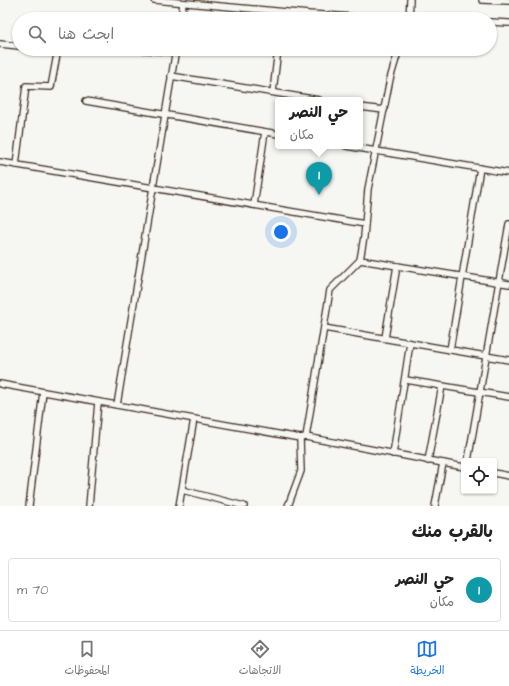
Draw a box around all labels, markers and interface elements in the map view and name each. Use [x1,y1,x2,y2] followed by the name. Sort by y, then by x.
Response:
[12,12,497,56] search box
[26,23,48,45] icon: search
[58,24,114,45] text: ابحث هنا
[275,97,363,149] popup
[290,102,348,123] text: حي النصر
[290,126,314,144] text: مكان
[306,162,332,195] pin: 1
[271,222,291,242] your location
[461,458,497,494] map controls
[461,458,497,494] button: locate
[412,520,493,544] text: بالقرب منك
[396,569,454,590] text: حي النصر
[17,581,49,599] text: 70 m
[478,581,480,599] text: 1
[430,593,454,611] text: مكان
[65,638,110,680] tab: المحفوظات
[239,638,281,680] tab: الاتجاهات
[410,638,445,680] tab: الخريطة

